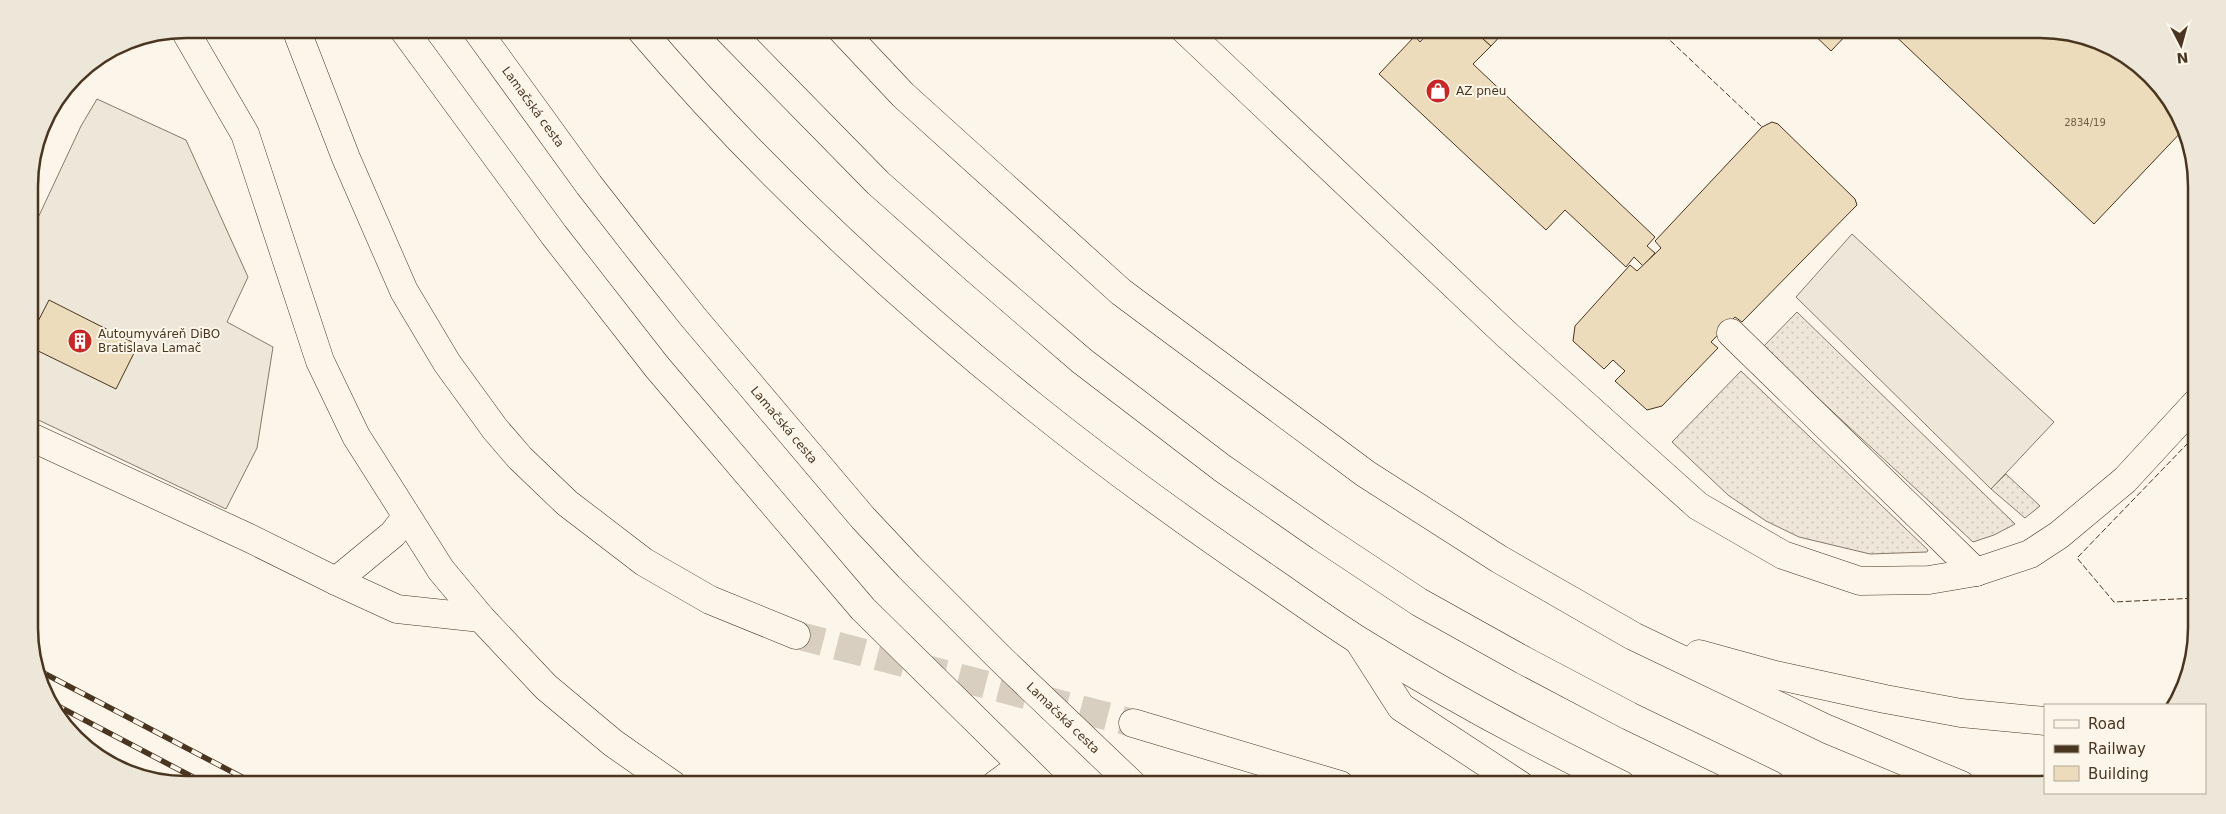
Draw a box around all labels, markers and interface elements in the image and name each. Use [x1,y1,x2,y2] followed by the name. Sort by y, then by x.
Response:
[2156,20,2206,70] north arrow
[2176,49,2189,66] text: N
[499,64,567,150] street label: Lamačská cesta
[1425,78,1451,104] shop icon: AZ pneu
[1456,84,1506,98] place label: AZ pneu
[2064,117,2106,128] house number: 2834/19
[98,327,220,355] place label: Autoumyváreň DiBO Bratislava Lamač
[67,328,93,354] building icon: Autoumyváreň DiBO Bratislava Lamač
[748,384,820,466] street label: Lamačská cesta
[1024,680,1102,756] street label: Lamačská cesta
[2044,704,2206,794] legend
[2088,715,2126,733] text: Road
[2088,740,2146,758] text: Railway
[2088,765,2149,783] text: Building

